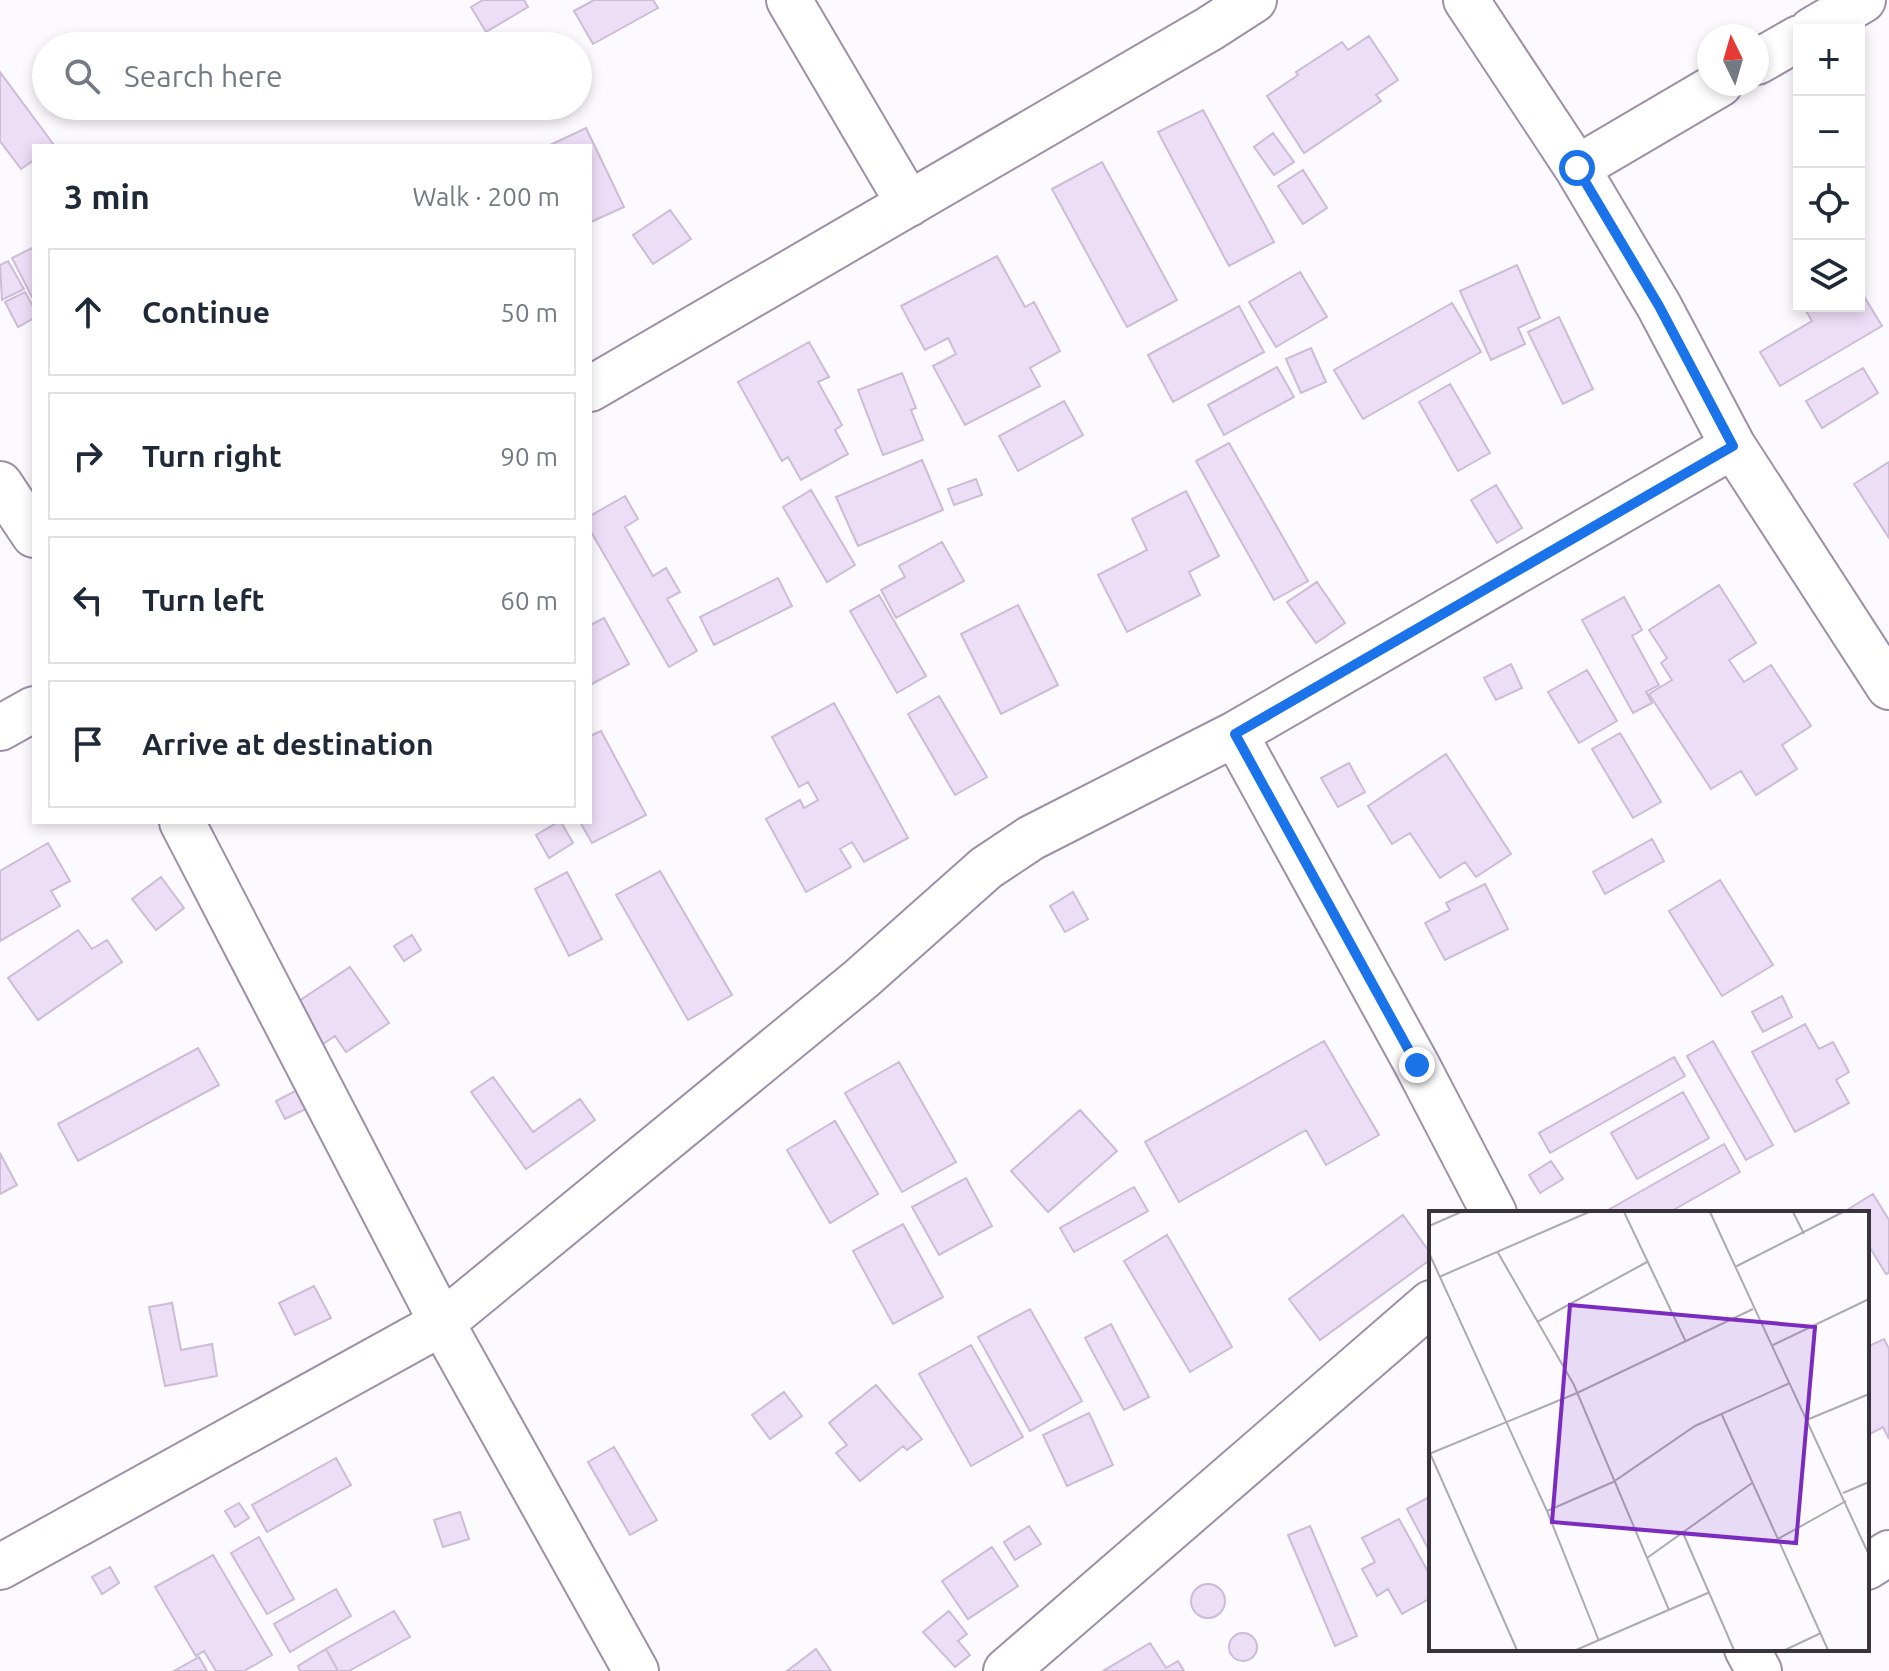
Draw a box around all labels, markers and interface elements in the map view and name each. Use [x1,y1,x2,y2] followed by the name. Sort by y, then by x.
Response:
[1697,24,1769,96] north arrow
[1793,24,1865,312] map controls
[1793,24,1865,96] button: +
[32,32,592,120] search box
[60,54,104,98] icon: search
[124,59,283,93] text: Search here
[1793,96,1865,168] button: −
[1559,150,1595,186] route start
[1793,168,1865,240] button: locate
[64,177,150,215] text: 3 min
[412,182,560,211] text: Walk · 200 m
[1793,240,1865,312] button: layers
[66,290,110,334] icon: ahead
[142,295,270,329] text: Continue
[500,298,558,327] text: 50 m
[66,434,110,478] icon: right
[142,439,282,473] text: Turn right
[500,442,558,471] text: 90 m
[66,578,110,622] icon: left
[142,583,264,617] text: Turn left
[500,586,558,615] text: 60 m
[66,722,110,766] icon: arrive
[142,727,434,761] text: Arrive at destination
[1399,1047,1435,1083] route end
[1429,1211,1869,1651] inset map

